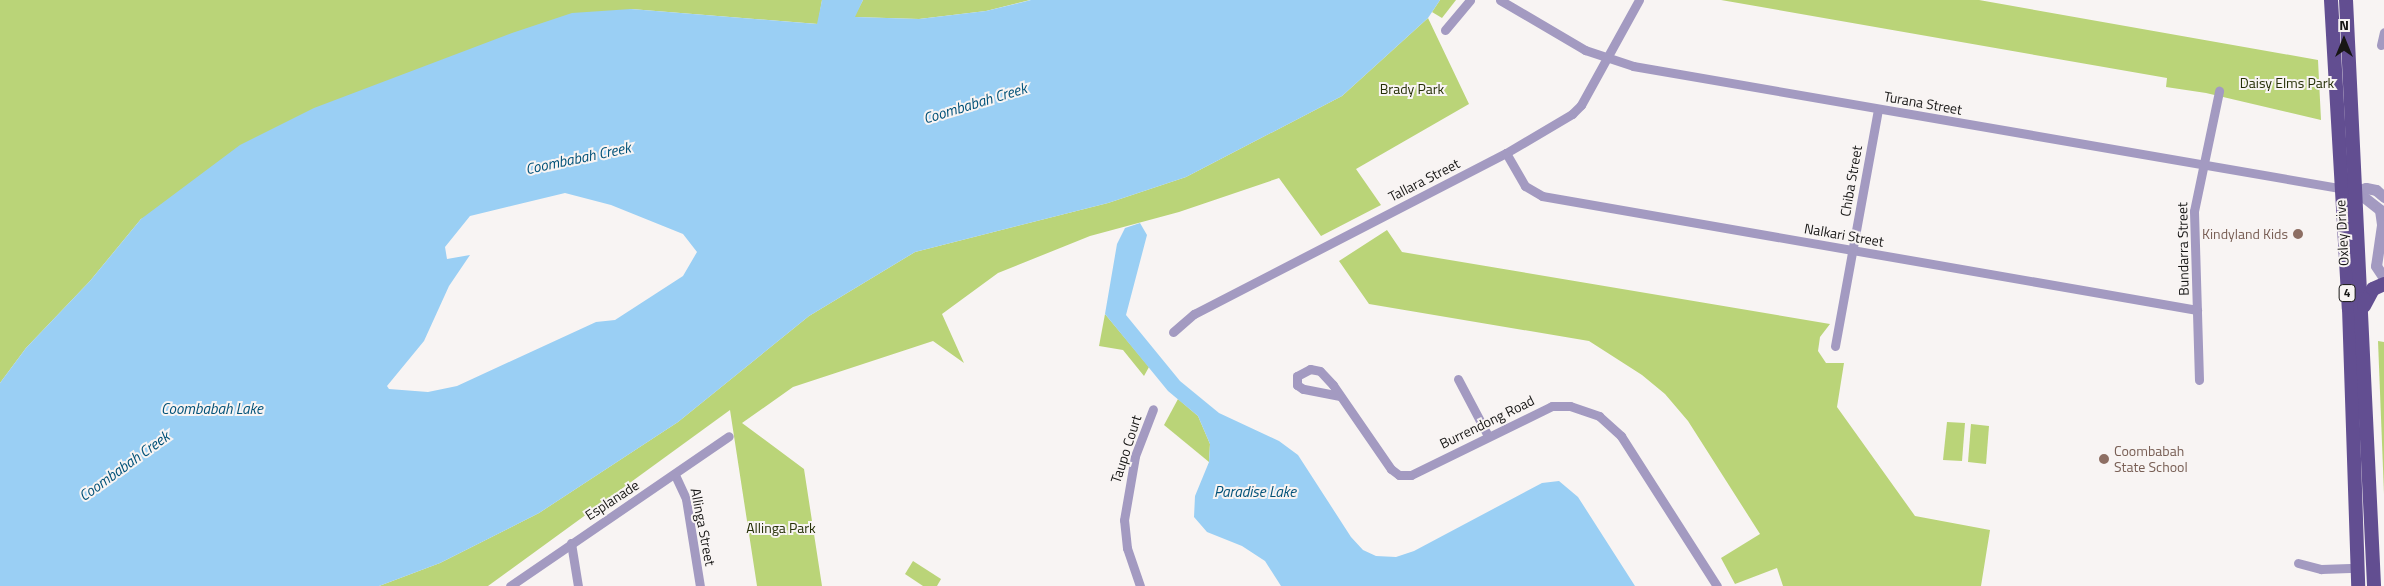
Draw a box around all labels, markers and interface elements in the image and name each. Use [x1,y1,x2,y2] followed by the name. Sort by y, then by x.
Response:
[2339,14,2349,35] text: N
[2319,15,2369,65] north arrow
[2240,75,2334,91] park label: Daisy Elms Park
[921,79,1029,127] water label: Coombabah Creek
[1380,81,1444,97] park label: Brady Park
[1883,88,1963,118] street label: Turana Street
[524,138,632,178] water label: Coombabah Creek
[1836,144,1866,218] street label: Chiba Street
[1386,155,1462,205] street label: Tallara Street
[2332,200,2352,266] street label: Oxley Drive
[2174,202,2192,296] street label: Bundarra Street
[1803,220,1885,250] street label: Nalkari Street
[2202,226,2288,242] place label: Kindyland Kids
[2292,228,2304,240] marker: Kindyland Kids
[2338,284,2356,302] road number: 4
[1437,392,1537,452] street label: Burrendong Road
[161,400,263,418] water label: Coombabah Lake
[1107,413,1145,485] street label: Taupo Court
[75,427,173,505] water label: Coombabah Creek
[2114,443,2188,476] place label: Coombabah State School
[2098,453,2110,465] marker: Coombabah State School
[582,476,642,524] street label: Esplanade
[1214,483,1296,501] water label: Paradise Lake
[687,487,719,567] street label: Allinga Street
[746,520,816,536] park label: Allinga Park

